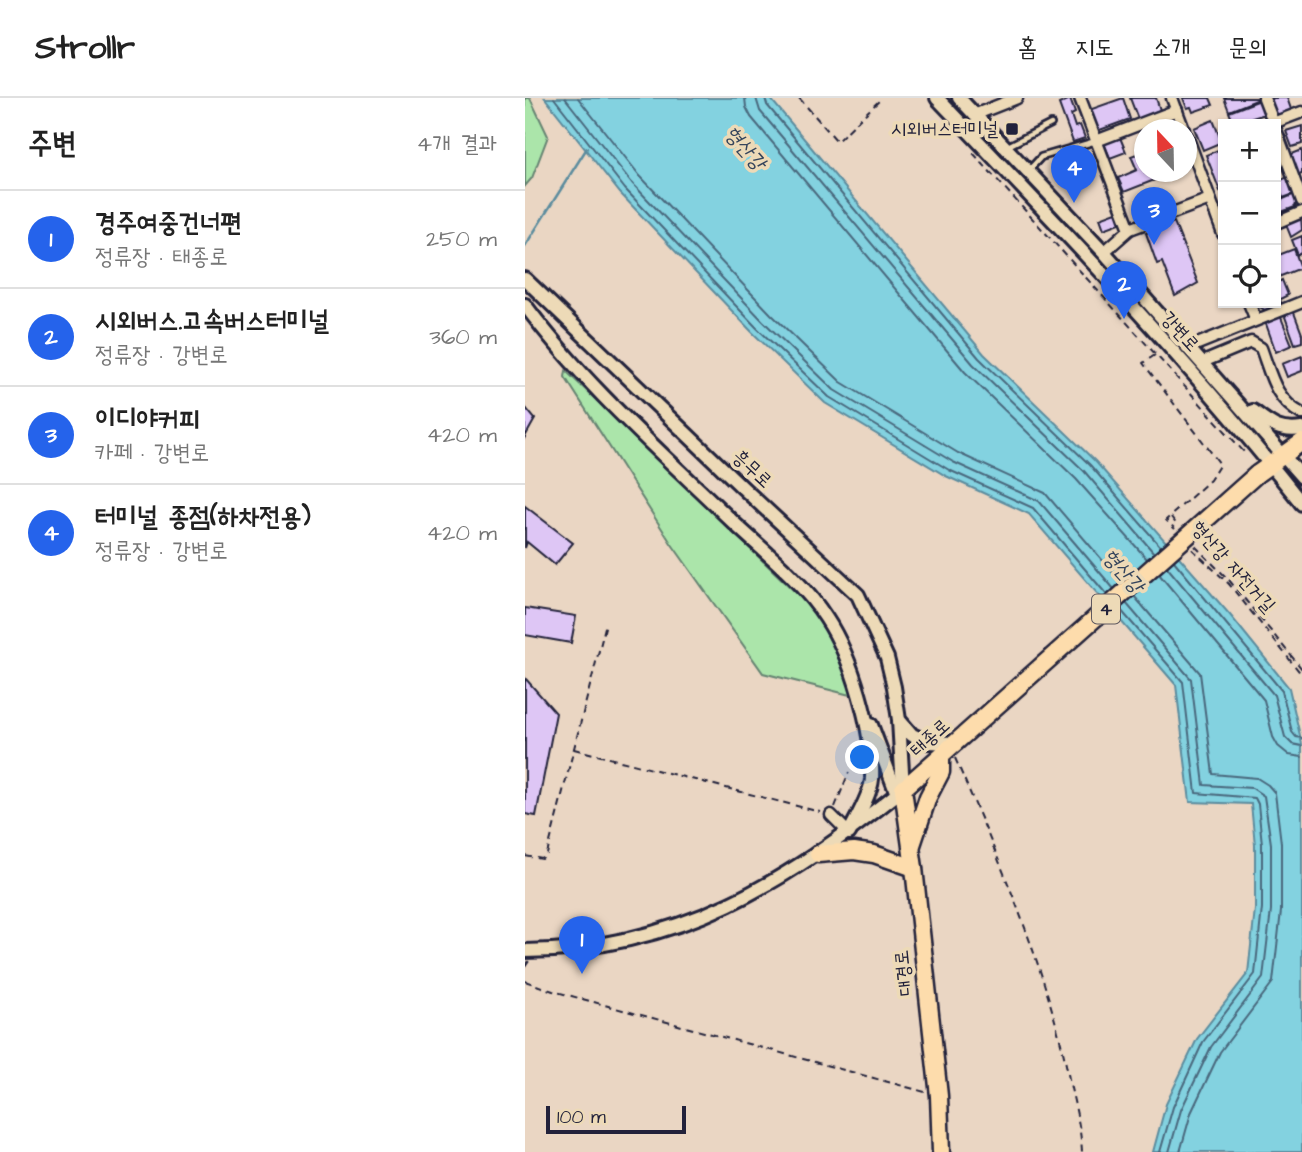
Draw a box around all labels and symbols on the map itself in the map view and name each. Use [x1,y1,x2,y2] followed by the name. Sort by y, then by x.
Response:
[891,116,999,143] place label: 시외버스터미널
[717,119,774,178] water label: 형산강
[1134,119,1197,182] north arrow
[1004,121,1020,137] marker: 시외버스터미널
[1051,145,1097,203] pin: 4
[1131,187,1177,245] pin: 3
[1101,261,1147,319] pin: 2
[1155,306,1205,358] street label: 강변로
[726,443,778,495] street label: 흥무로
[1185,515,1281,619] street label: 형산강 자전거길
[1095,542,1152,601] water label: 형산강
[1092,594,1120,624] road number: 4
[904,713,956,763] street label: 태종로
[845,740,879,774] your location
[559,916,605,974] pin: 1
[888,949,920,997] street label: 대경로
[546,1103,686,1135] scale bar

